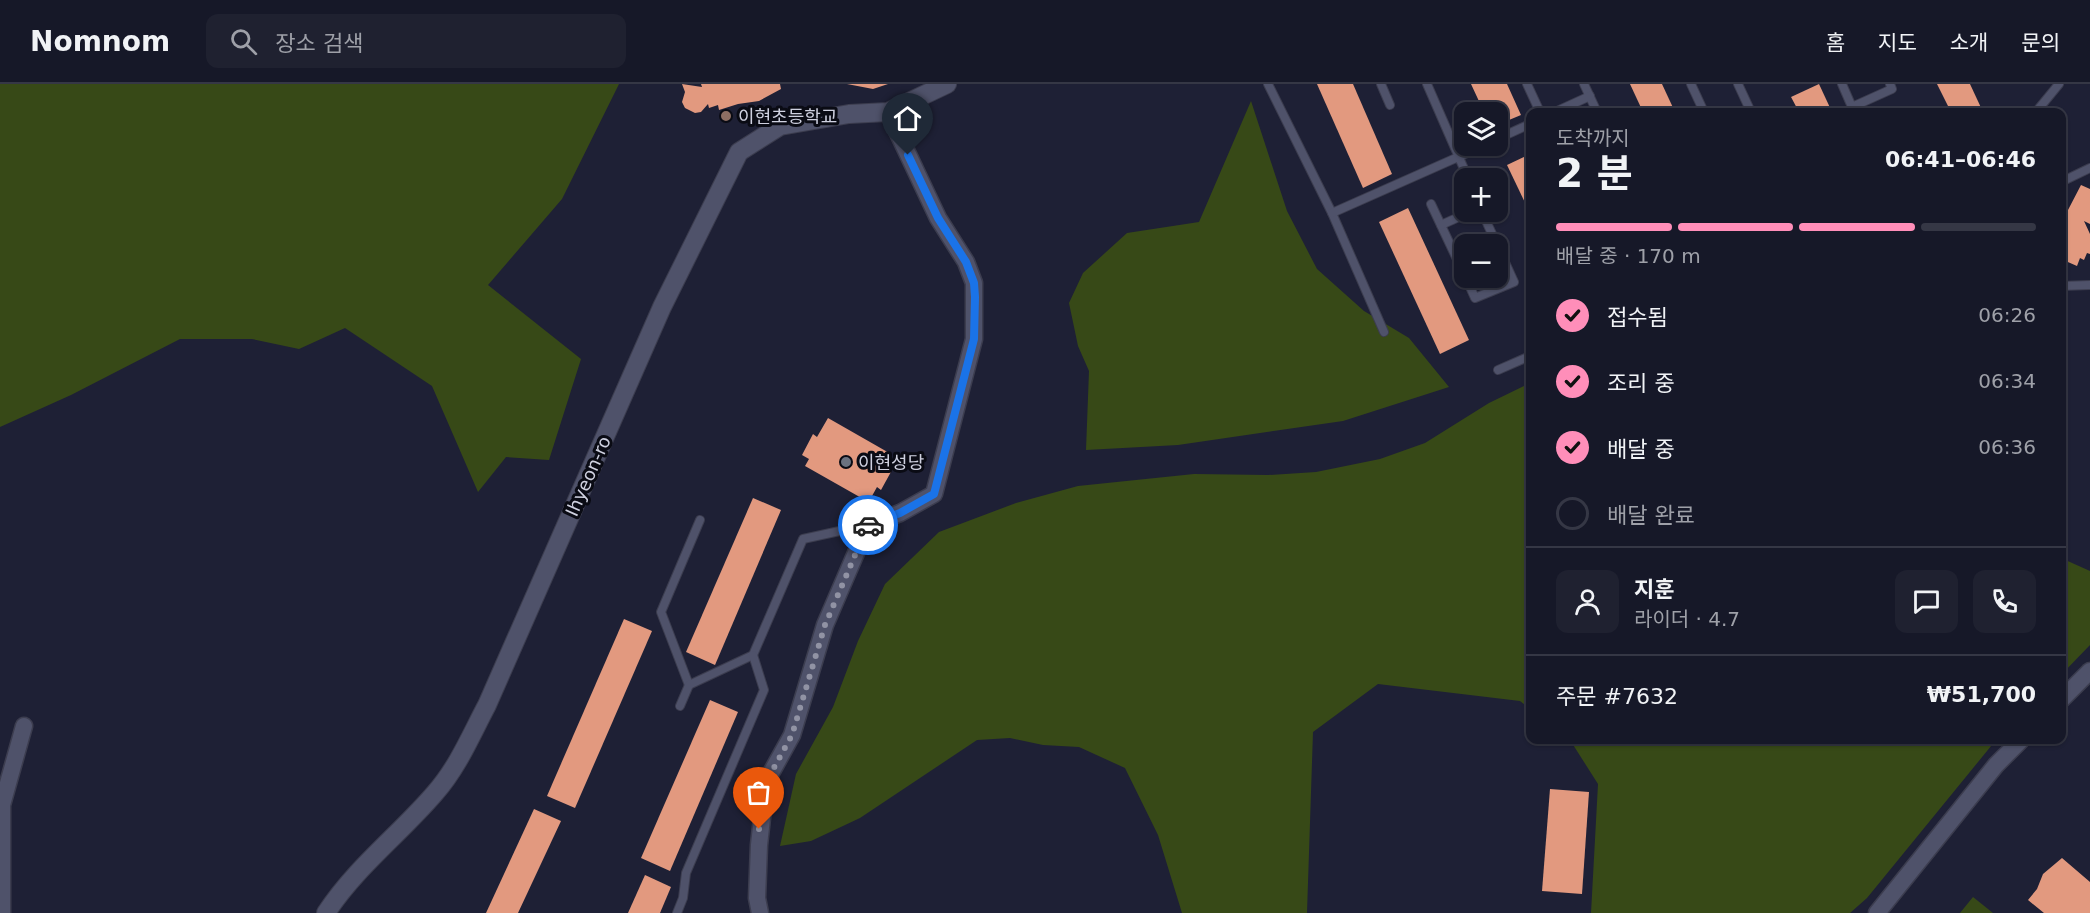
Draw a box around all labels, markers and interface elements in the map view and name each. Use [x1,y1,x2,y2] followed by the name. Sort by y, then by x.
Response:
[206,14,626,68] search box
[30,25,170,58] text: Nomnom
[227,25,260,58] icon: search
[275,31,363,56] text: 장소 검색
[1826,31,1845,55] text: 홈
[1878,31,1917,55] text: 지도
[1950,31,1988,55] text: 소개
[2021,31,2060,55] text: 문의
[882,93,933,155] pin
[891,102,924,135] icon: home
[1454,102,1508,288] map controls
[1454,102,1508,156] button: layers
[738,106,837,127] place label: 이현초등학교
[719,109,733,123] marker: 이현초등학교
[1556,126,1630,150] text: 도착까지
[1885,147,2036,172] text: 06:41–06:46
[1556,151,1633,196] text: 2 분
[1454,168,1508,222] button: +
[1454,234,1508,288] button: −
[1556,244,1701,268] text: 배달 중 · 170 m
[1556,299,1589,332] icon: check
[1978,303,2036,327] text: 06:26
[1607,305,1668,330] text: 접수됨
[1556,365,1589,398] icon: check
[1978,369,2036,393] text: 06:34
[1607,371,1675,396] text: 조리 중
[1556,431,1589,464] icon: check
[561,433,615,519] street label: Ihyeon-ro
[1978,435,2036,459] text: 06:36
[1607,437,1675,462] text: 배달 중
[858,452,924,473] place label: 이현성당
[839,455,853,469] marker: 이현성당
[838,495,898,555] courier
[1607,503,1695,528] text: 배달 완료
[852,509,885,542] icon: car
[1556,570,1619,633] button: person
[1895,570,1958,633] button: chat
[1973,570,2036,633] button: phone
[1634,577,1674,602] text: 지훈
[1634,607,1740,631] text: 라이더 · 4.7
[1927,682,2036,707] text: ₩51,700
[1556,684,1678,709] text: 주문 #7632
[733,767,784,829] pin
[742,776,775,809] icon: bag

